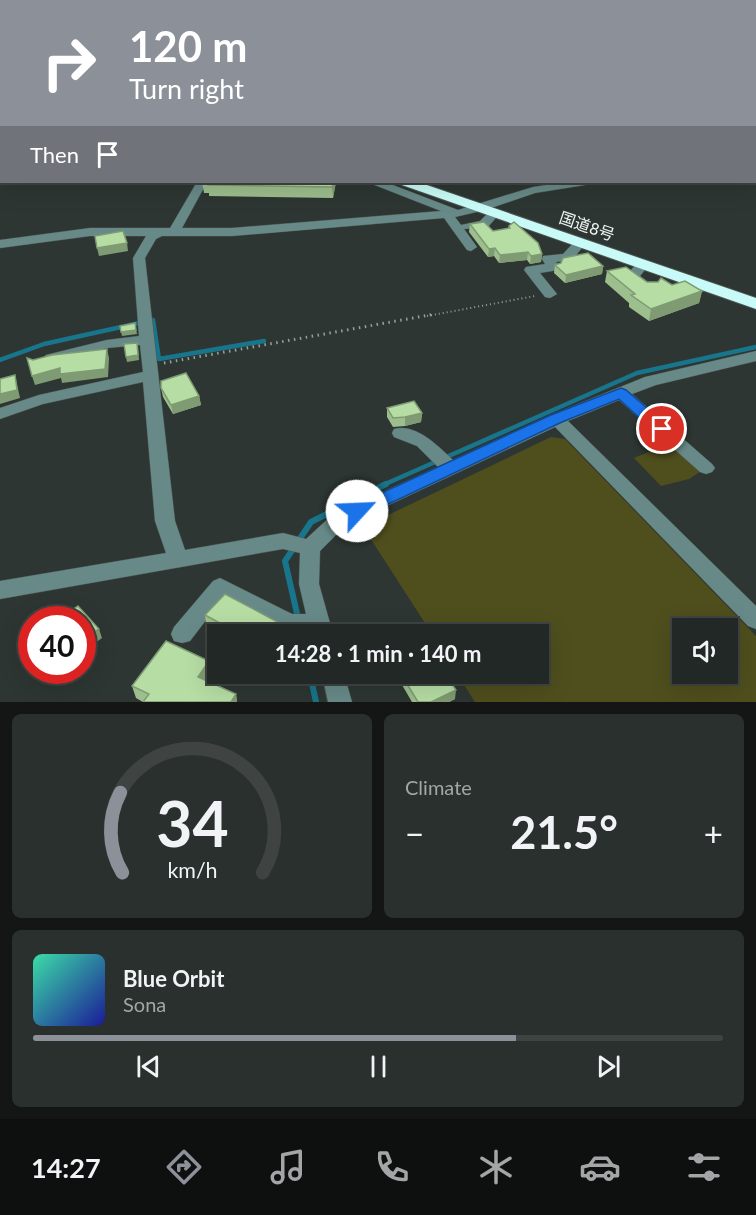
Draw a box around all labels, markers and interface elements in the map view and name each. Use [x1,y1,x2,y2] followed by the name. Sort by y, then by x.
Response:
[129,21,247,71] text: 120 m
[30,24,108,102] icon: right
[129,72,244,105] text: Turn right
[91,138,124,171] icon: arrive
[30,141,79,168] text: Then
[557,207,617,244] street label: 国道8号
[636,403,687,454] pin
[645,412,678,445] icon: arrive
[325,479,389,543] position arrow
[18,606,96,684] speed limit sign: 40
[672,618,738,684] map controls
[672,618,738,684] button: sound
[275,640,481,667] text: 14:28 · 1 min · 140 m
[405,775,472,799] text: Climate
[156,785,228,860] text: 34
[510,805,618,859] text: 21.5°
[405,813,424,853] text: −
[704,813,723,853] text: +
[167,857,217,883] text: km/h
[123,965,224,992] text: Blue Orbit
[123,992,166,1016] text: Sona
[132,1050,165,1083] icon: previous
[362,1050,395,1083] icon: pause
[592,1050,625,1083] icon: next
[163,1146,205,1188] icon: directions
[267,1146,309,1188] icon: music
[371,1146,413,1188] icon: phone
[475,1146,517,1188] icon: climate
[579,1146,621,1188] icon: car
[683,1146,725,1188] icon: filters
[31,1151,101,1184] text: 14:27

